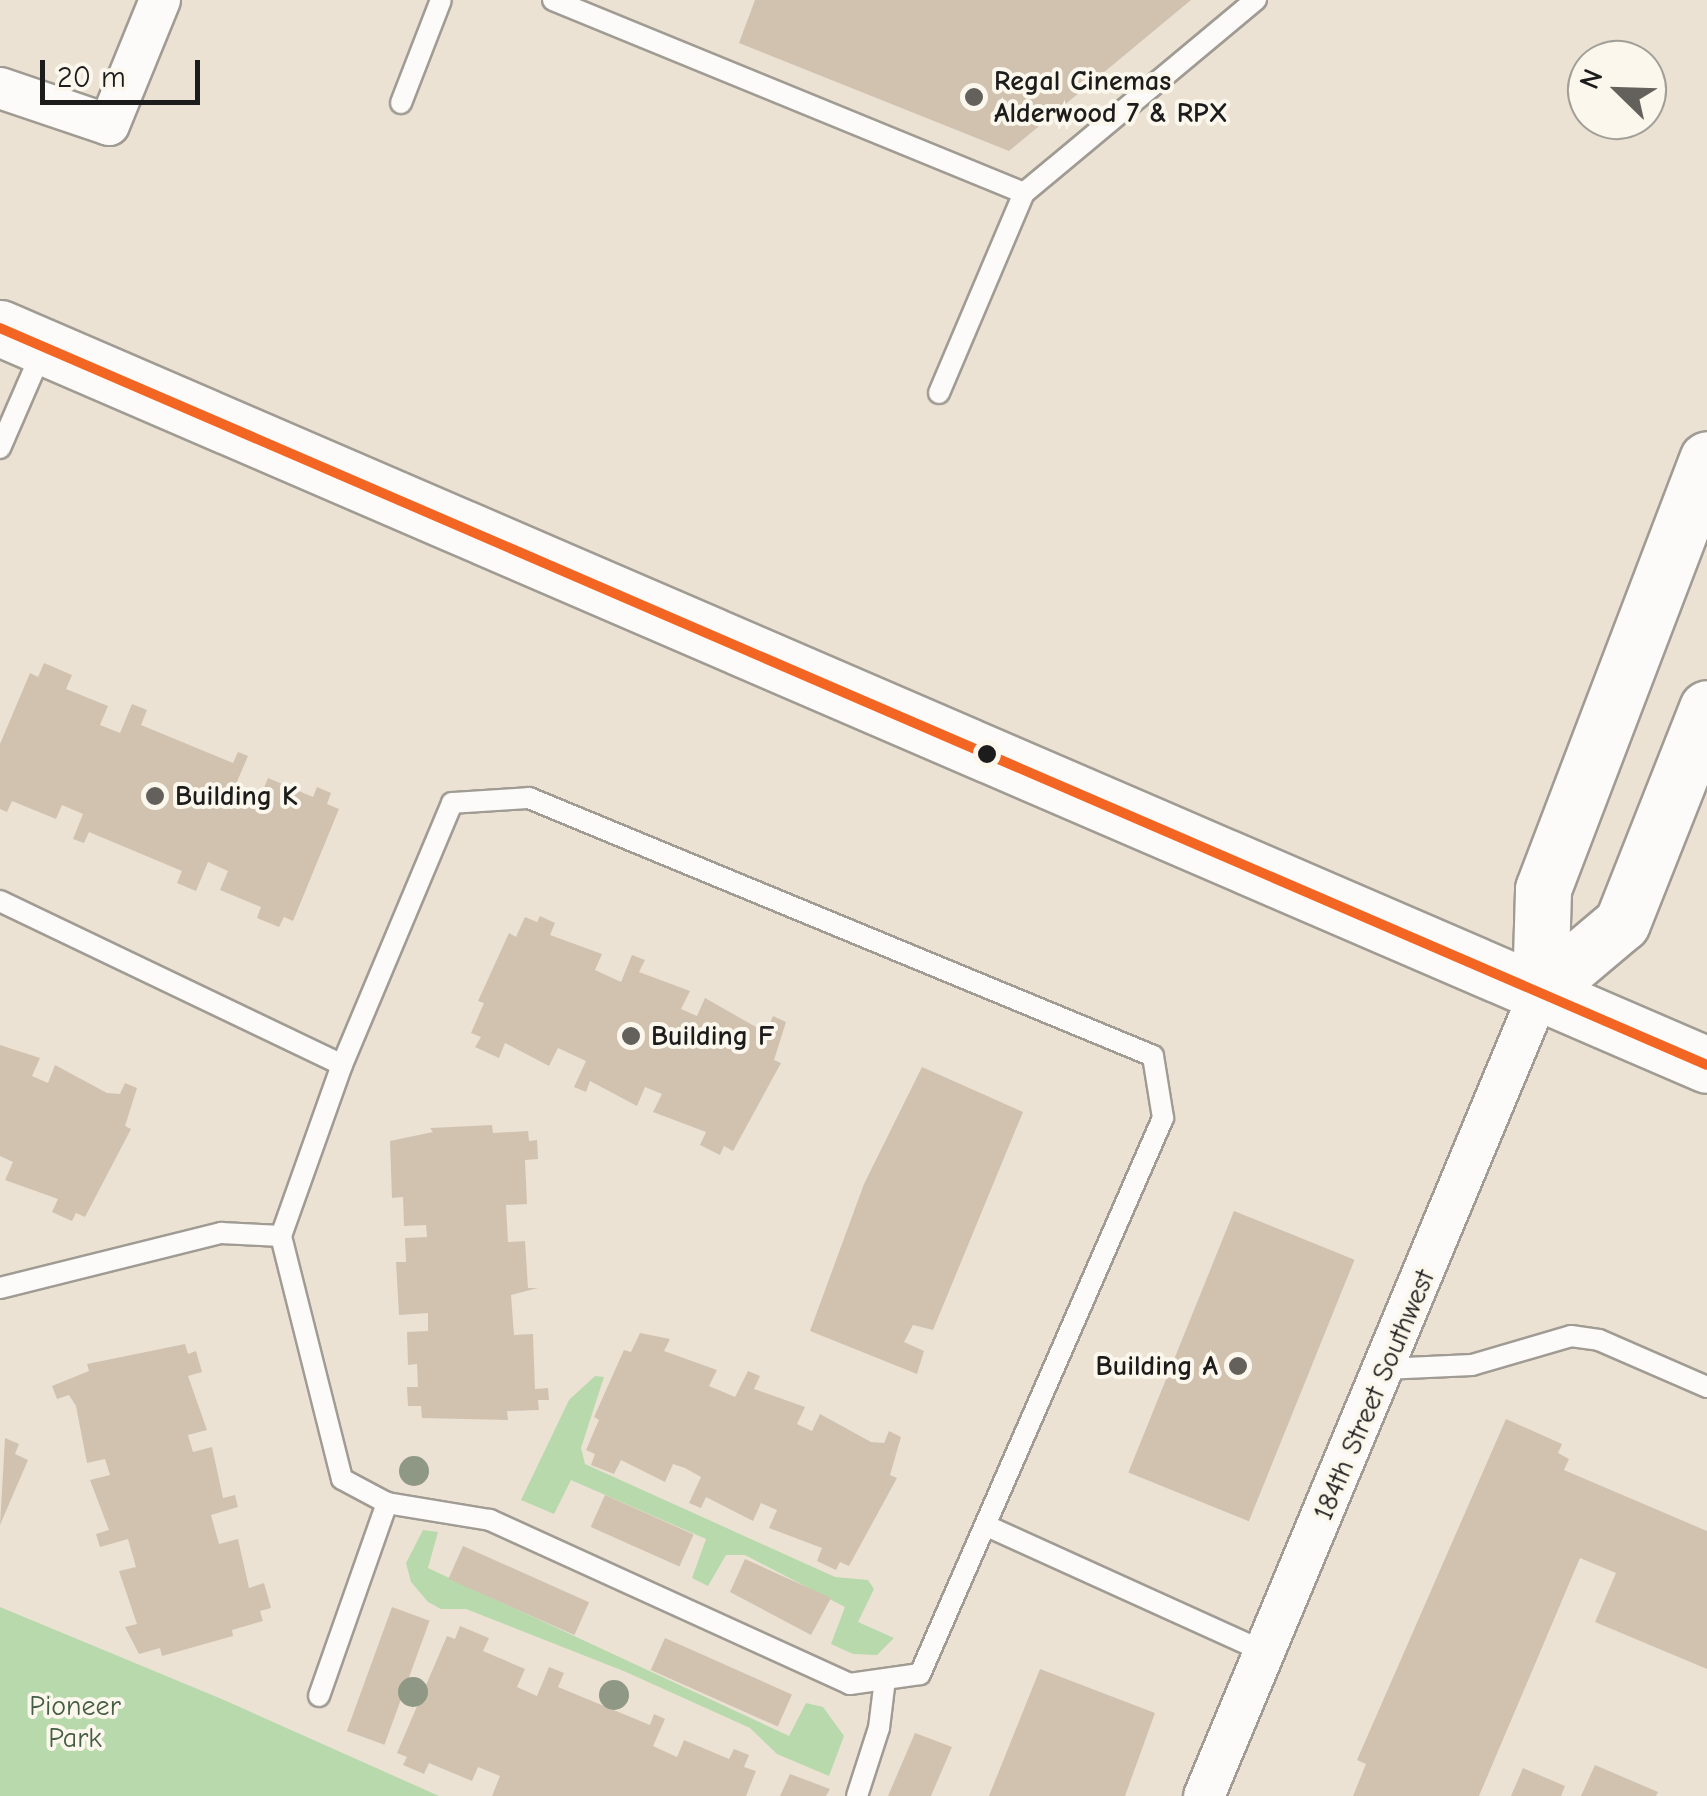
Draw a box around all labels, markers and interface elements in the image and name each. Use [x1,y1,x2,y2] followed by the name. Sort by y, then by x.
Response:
[45,40,205,102] scale bar
[1567,40,1667,140] north arrow
[57,60,126,95] text: 20 m
[994,64,1228,130] place label: Regal Cinemas Alderwood 7 & RPX
[1573,64,1610,94] text: N
[963,86,985,108] marker: Regal Cinemas Alderwood 7 & RPX
[977,744,997,764] unlabelled marker
[175,779,298,813] place label: Building K
[144,785,166,807] marker: Building K
[651,1019,774,1053] place label: Building F
[620,1025,642,1047] marker: Building F
[1306,1265,1442,1525] street label: 184th Street Southwest
[1096,1349,1218,1383] place label: Building A
[1227,1355,1249,1377] marker: Building A
[29,1689,121,1755] park label: Pioneer Park

